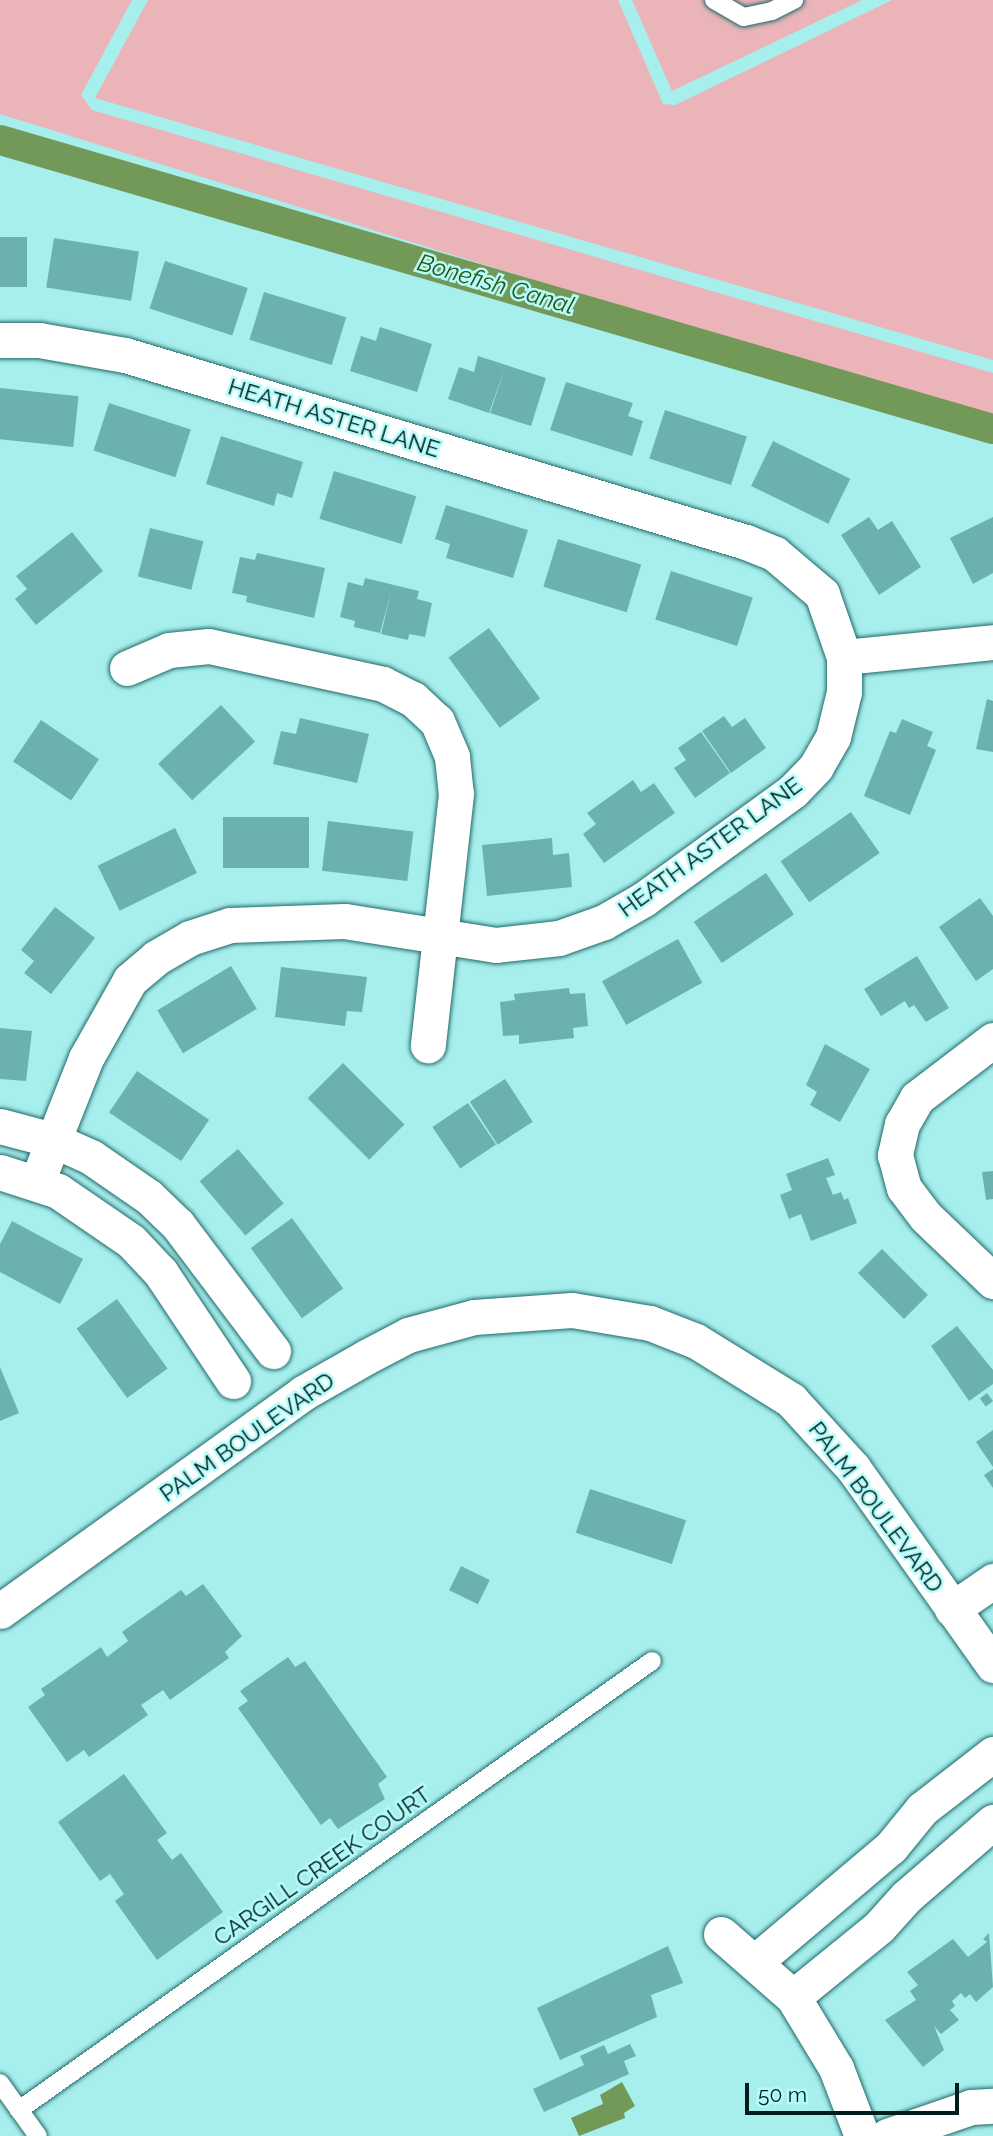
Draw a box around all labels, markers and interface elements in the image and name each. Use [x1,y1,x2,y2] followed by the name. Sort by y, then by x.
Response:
[414,248,578,320] water label: Bonefish Canal
[224,373,444,463] street label: HEATH ASTER LANE
[613,771,807,923] street label: HEATH ASTER LANE
[154,1366,340,1508] street label: PALM BOULEVARD
[803,1416,949,1598] street label: PALM BOULEVARD
[208,1780,436,1952] street label: CARGILL CREEK COURT
[748,2070,962,2114] scale bar
[758,2082,807,2107] text: 50 m

